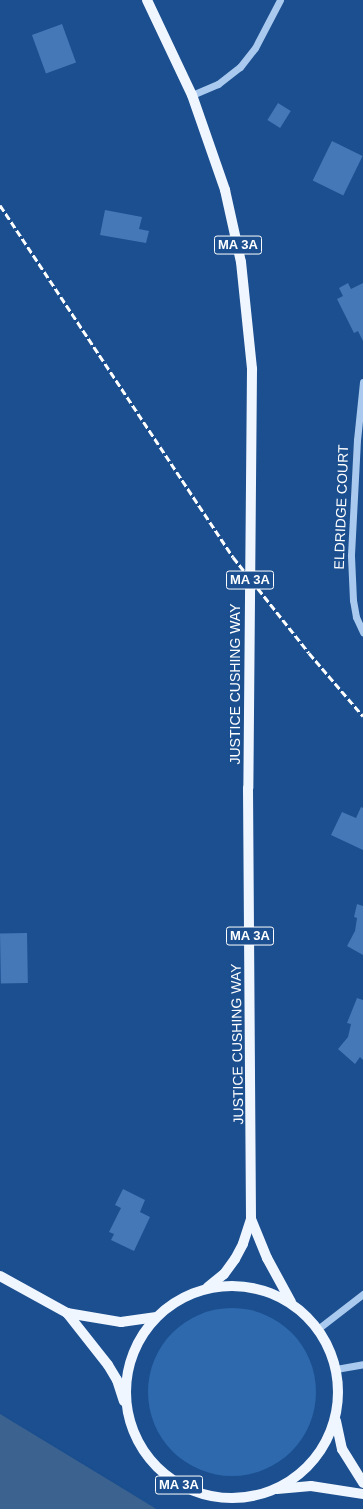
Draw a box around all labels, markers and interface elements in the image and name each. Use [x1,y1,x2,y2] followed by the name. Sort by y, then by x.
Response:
[213,234,263,256] road number: MA 3A
[330,444,352,570] street label: ELDRIDGE COURT
[225,569,275,591] road number: MA 3A
[227,603,243,765] street label: JUSTICE CUSHING WAY
[225,925,275,947] road number: MA 3A
[227,963,247,1125] street label: JUSTICE CUSHING WAY
[154,1474,204,1496] road number: MA 3A

